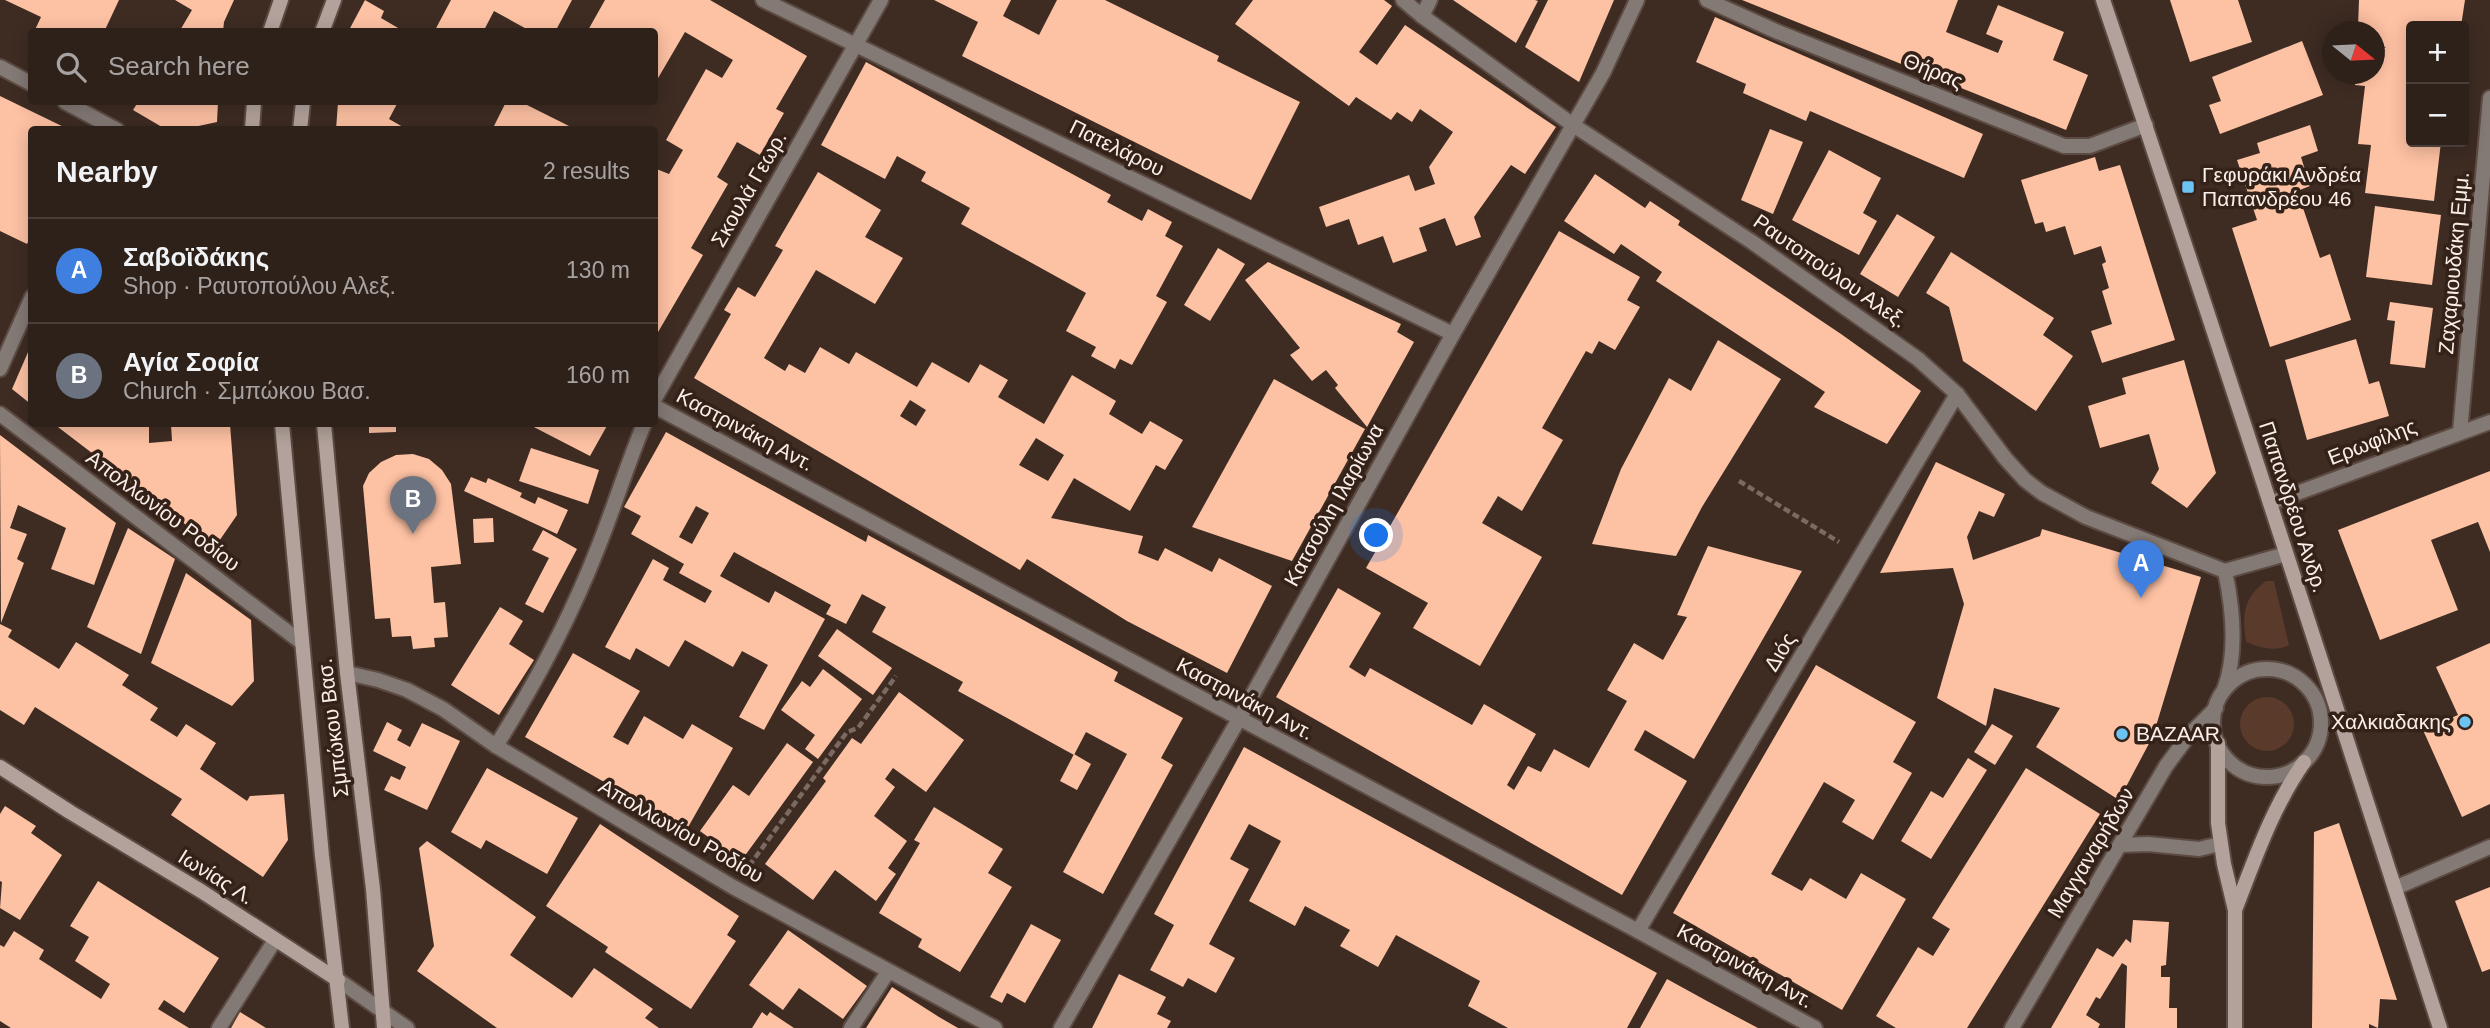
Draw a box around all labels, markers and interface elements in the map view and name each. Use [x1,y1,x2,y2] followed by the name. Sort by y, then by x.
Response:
[2322,21,2385,84] north arrow
[2406,21,2469,147] map controls
[2406,21,2469,84] button: +
[28,28,658,105] search box
[52,48,90,86] icon: search
[1900,48,1966,93] street label: Θήρας
[108,51,250,81] text: Search here
[2406,84,2469,147] button: −
[1066,115,1168,180] street label: Πατελάρου
[706,127,791,251] street label: Σκουλά Γεωρ.
[56,155,158,188] text: Nearby
[543,158,630,184] text: 2 results
[2202,163,2361,210] place label: Γεφυράκι Ανδρέα Παπανδρέου 46
[2434,171,2473,355] street label: Ζαχαριουδάκη Εμμ.
[2180,179,2196,195] marker: Γεφυράκι Ανδρέα Παπανδρέου 46
[1749,209,1911,332] street label: Ραυτοπούλου Αλεξ.
[123,242,269,272] text: Σαβοϊδάκης
[71,257,87,283] text: A
[566,257,630,283] text: 130 m
[123,273,396,299] text: Shop · Ραυτοπούλου Αλεξ.
[123,347,259,377] text: Αγία Σοφία
[71,362,87,388] text: B
[566,362,630,388] text: 160 m
[123,378,371,404] text: Church · Σμπώκου Βασ.
[673,384,818,475] street label: Καστρινάκη Αντ.
[2324,414,2419,469] street label: Ερωφίλης
[2255,418,2332,595] street label: Παπανδρέου Ανδρ.
[1279,420,1388,590] street label: Κατσούλη Ιλαρίωνα
[82,445,244,576] street label: Απολλωνίου Ροδίου
[390,476,436,534] pin: B
[1359,518,1393,552] your location
[2118,540,2164,598] pin: A
[1759,628,1800,675] street label: Διός
[1173,653,1318,744] street label: Καστρινάκη Αντ.
[313,657,352,799] street label: Σμπώκου Βασ.
[2331,710,2451,733] place label: Χαλκιαδακης
[2457,714,2473,730] marker: Χαλκιαδακης
[2136,722,2220,745] place label: BAZAAR
[2114,726,2130,742] marker: BAZAAR
[595,774,768,887] street label: Απολλωνίου Ροδίου
[2043,784,2138,922] street label: Μαγγαναρήδων
[174,845,258,909] street label: Ιωνίας Λ.
[1673,919,1817,1012] street label: Καστρινάκη Αντ.

